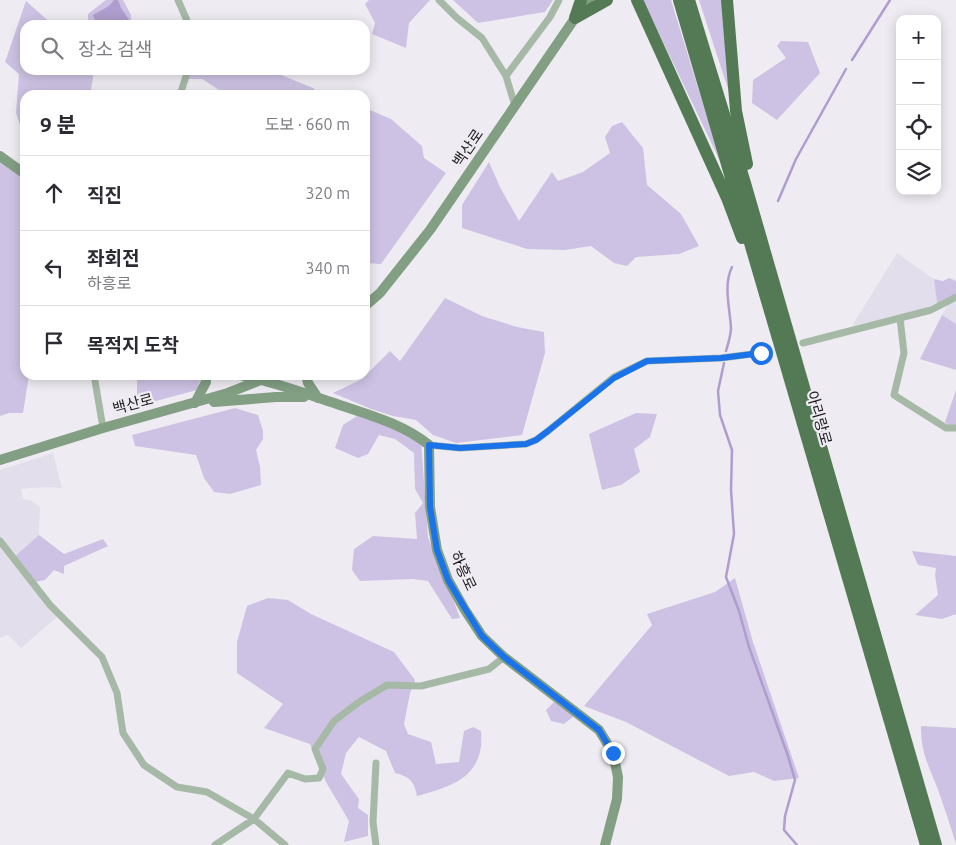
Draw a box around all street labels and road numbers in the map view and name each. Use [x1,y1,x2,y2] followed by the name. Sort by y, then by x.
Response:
[449,126,486,170] street label: 백산로
[804,389,835,447] street label: 아리랑로
[111,390,155,417] street label: 백산로
[447,548,480,593] street label: 하흥로

